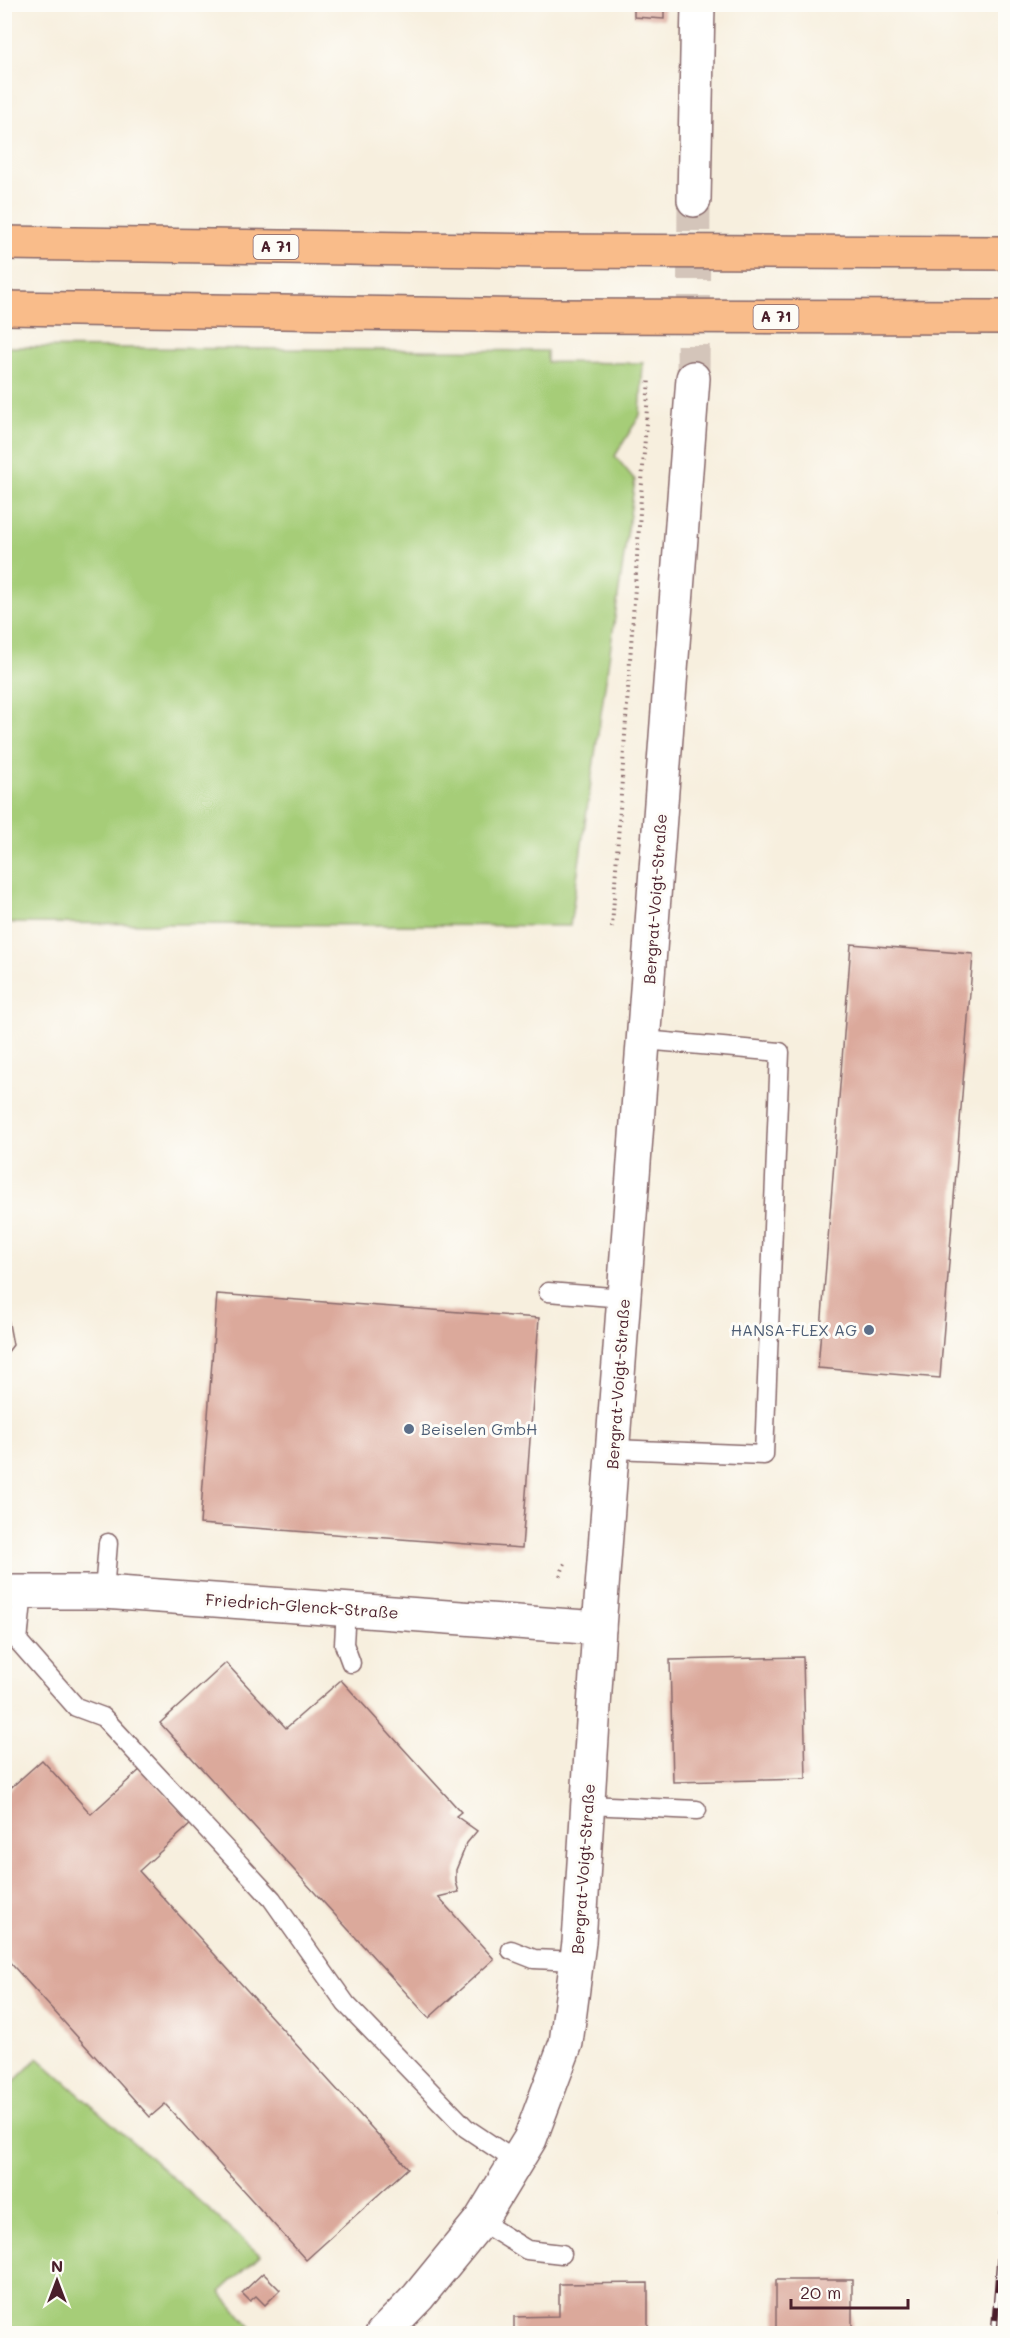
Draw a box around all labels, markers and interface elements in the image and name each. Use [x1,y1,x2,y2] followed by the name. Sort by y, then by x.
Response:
[254,235,298,259] road number: A 71
[754,305,798,329] road number: A 71
[638,813,671,985] street label: Bergrat-Voigt-Straße
[601,1298,634,1470] street label: Bergrat-Voigt-Straße
[731,1319,857,1340] place label: HANSA-FLEX AG
[862,1323,876,1337] marker: HANSA-FLEX AG
[421,1418,538,1439] place label: Beiselen GmbH
[402,1422,416,1436] marker: Beiselen GmbH
[205,1588,399,1623] street label: Friedrich-Glenck-Straße
[566,1783,599,1955] street label: Bergrat-Voigt-Straße
[27,2251,87,2311] north arrow
[51,2255,63,2276] text: N
[791,2272,908,2310] scale bar
[800,2280,841,2304] text: 20 m

